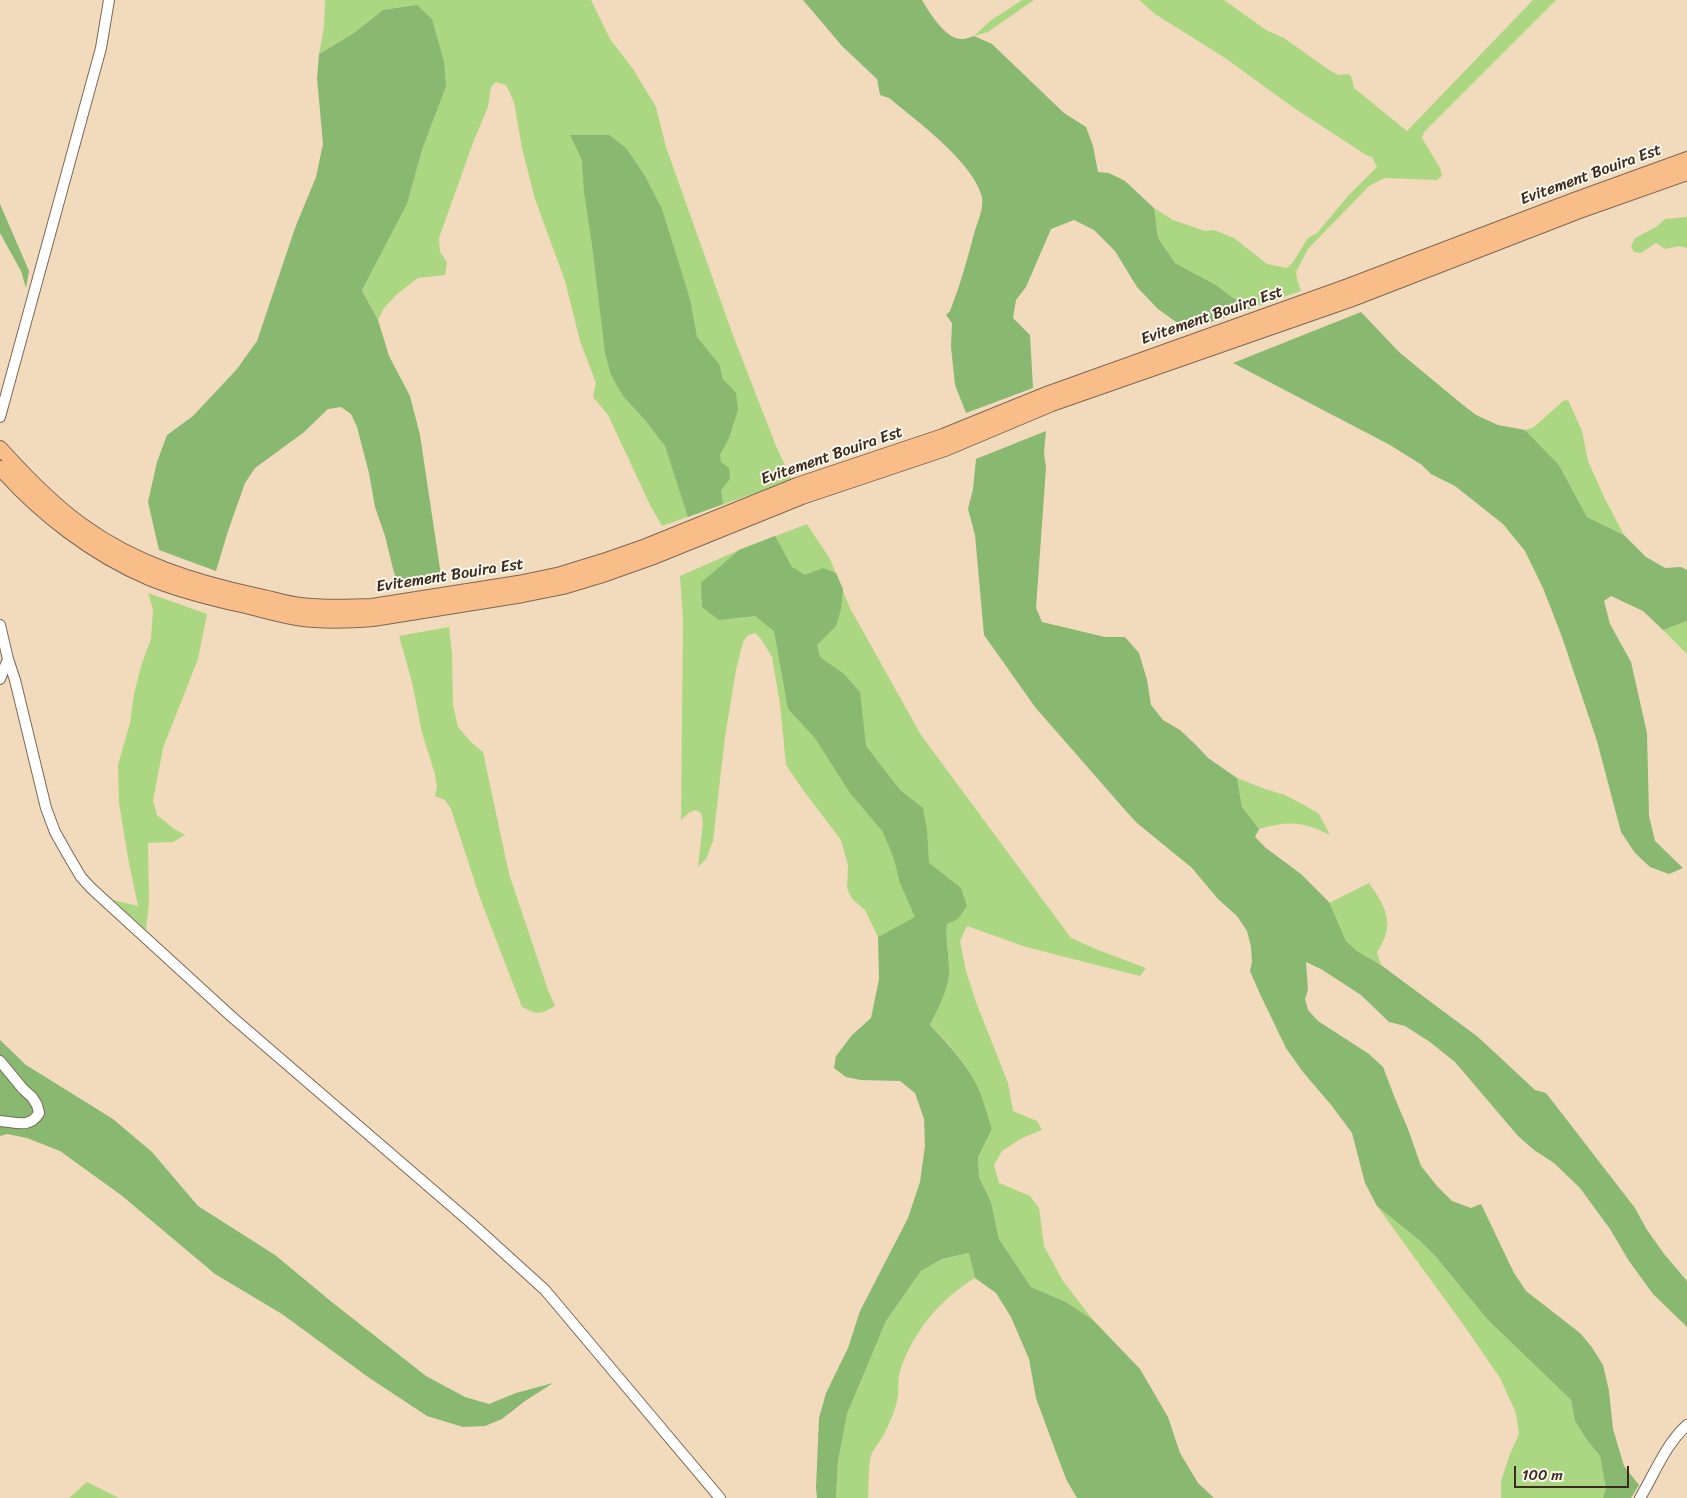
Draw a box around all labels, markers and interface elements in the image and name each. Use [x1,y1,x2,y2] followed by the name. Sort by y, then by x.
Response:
[1518,141,1664,209] street label: Evitement Bouira Est
[1138,283,1286,349] street label: Evitement Bouira Est
[758,423,906,489] street label: Evitement Bouira Est
[375,555,525,597] street label: Evitement Bouira Est
[1517,1456,1632,1488] scale bar
[1522,1462,1563,1488] text: 100 m

